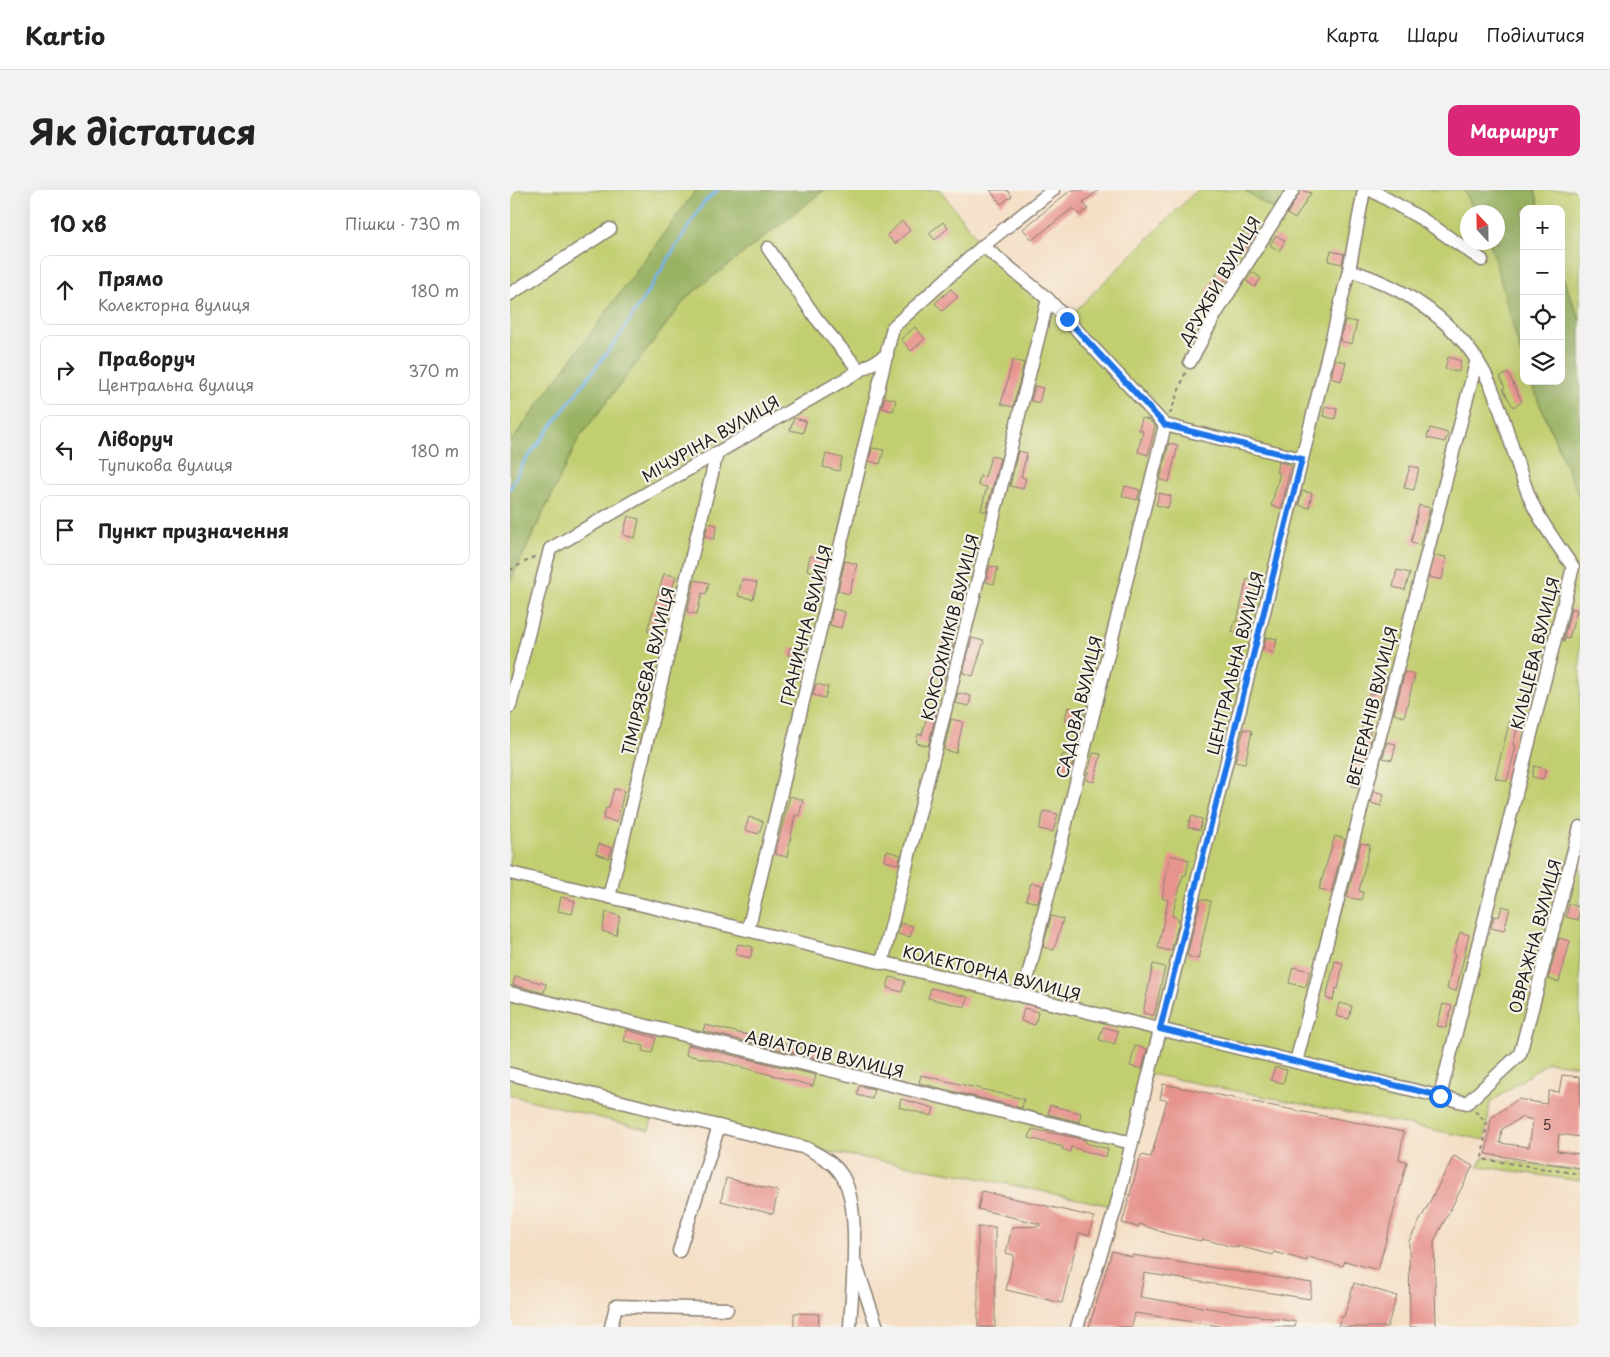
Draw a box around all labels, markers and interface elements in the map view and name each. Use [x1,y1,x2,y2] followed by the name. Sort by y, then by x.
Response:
[25,17,105,53] text: Kartio
[1326,21,1379,48] text: Карта
[1407,21,1459,48] text: Шари
[1487,21,1585,48] text: Поділитися
[30,104,256,157] text: Як дістатися
[1448,105,1580,156] button: Маршрут
[1460,205,1505,250] north arrow
[1520,205,1565,385] map controls
[1520,205,1565,250] button: +
[50,207,107,239] text: 10 хв
[345,211,460,235] text: Пішки · 730 m
[1172,211,1266,350] street label: ДРУЖБИ ВУЛИЦЯ
[1520,250,1565,295] button: −
[98,264,163,292] text: Прямо
[51,276,79,304] icon: ahead
[411,278,459,302] text: 180 m
[98,292,250,316] text: Колекторна вулиця
[1520,295,1565,340] button: locate
[1056,308,1079,331] route end
[1520,340,1565,385] button: layers
[98,344,195,372] text: Праворуч
[51,356,79,384] icon: right
[409,358,459,382] text: 370 m
[98,372,254,396] text: Центральна вулиця
[637,389,783,487] street label: МІЧУРІНА ВУЛИЦЯ
[98,424,174,452] text: Ліворуч
[51,436,79,464] icon: left
[411,438,459,462] text: 180 m
[98,452,233,476] text: Тупикова вулиця
[51,516,79,544] icon: arrive
[98,516,289,544] text: Пункт призначення
[914,531,984,723] street label: КОКСОХІМІКІВ ВУЛИЦЯ
[773,542,837,708] street label: ГРАНИЧНА ВУЛИЦЯ
[1200,569,1268,757] street label: ЦЕНТРАЛЬНА ВУЛИЦЯ
[1503,574,1565,732] street label: КІЛЬЦЕВА ВУЛИЦЯ
[615,584,679,758] street label: ТІМІРЯЗЄВА ВУЛИЦЯ
[1340,624,1402,788] street label: ВЕТЕРАНІВ ВУЛИЦЯ
[1049,633,1107,781] street label: САДОВА ВУЛИЦЯ
[1502,856,1566,1016] street label: ОВРАЖНА ВУЛИЦЯ
[900,938,1084,1006] street label: КОЛЕКТОРНА ВУЛИЦЯ
[743,1023,907,1083] street label: АВІАТОРІВ ВУЛИЦЯ
[1429,1085,1452,1108] route start
[1542,1114,1552,1135] house number: 5

